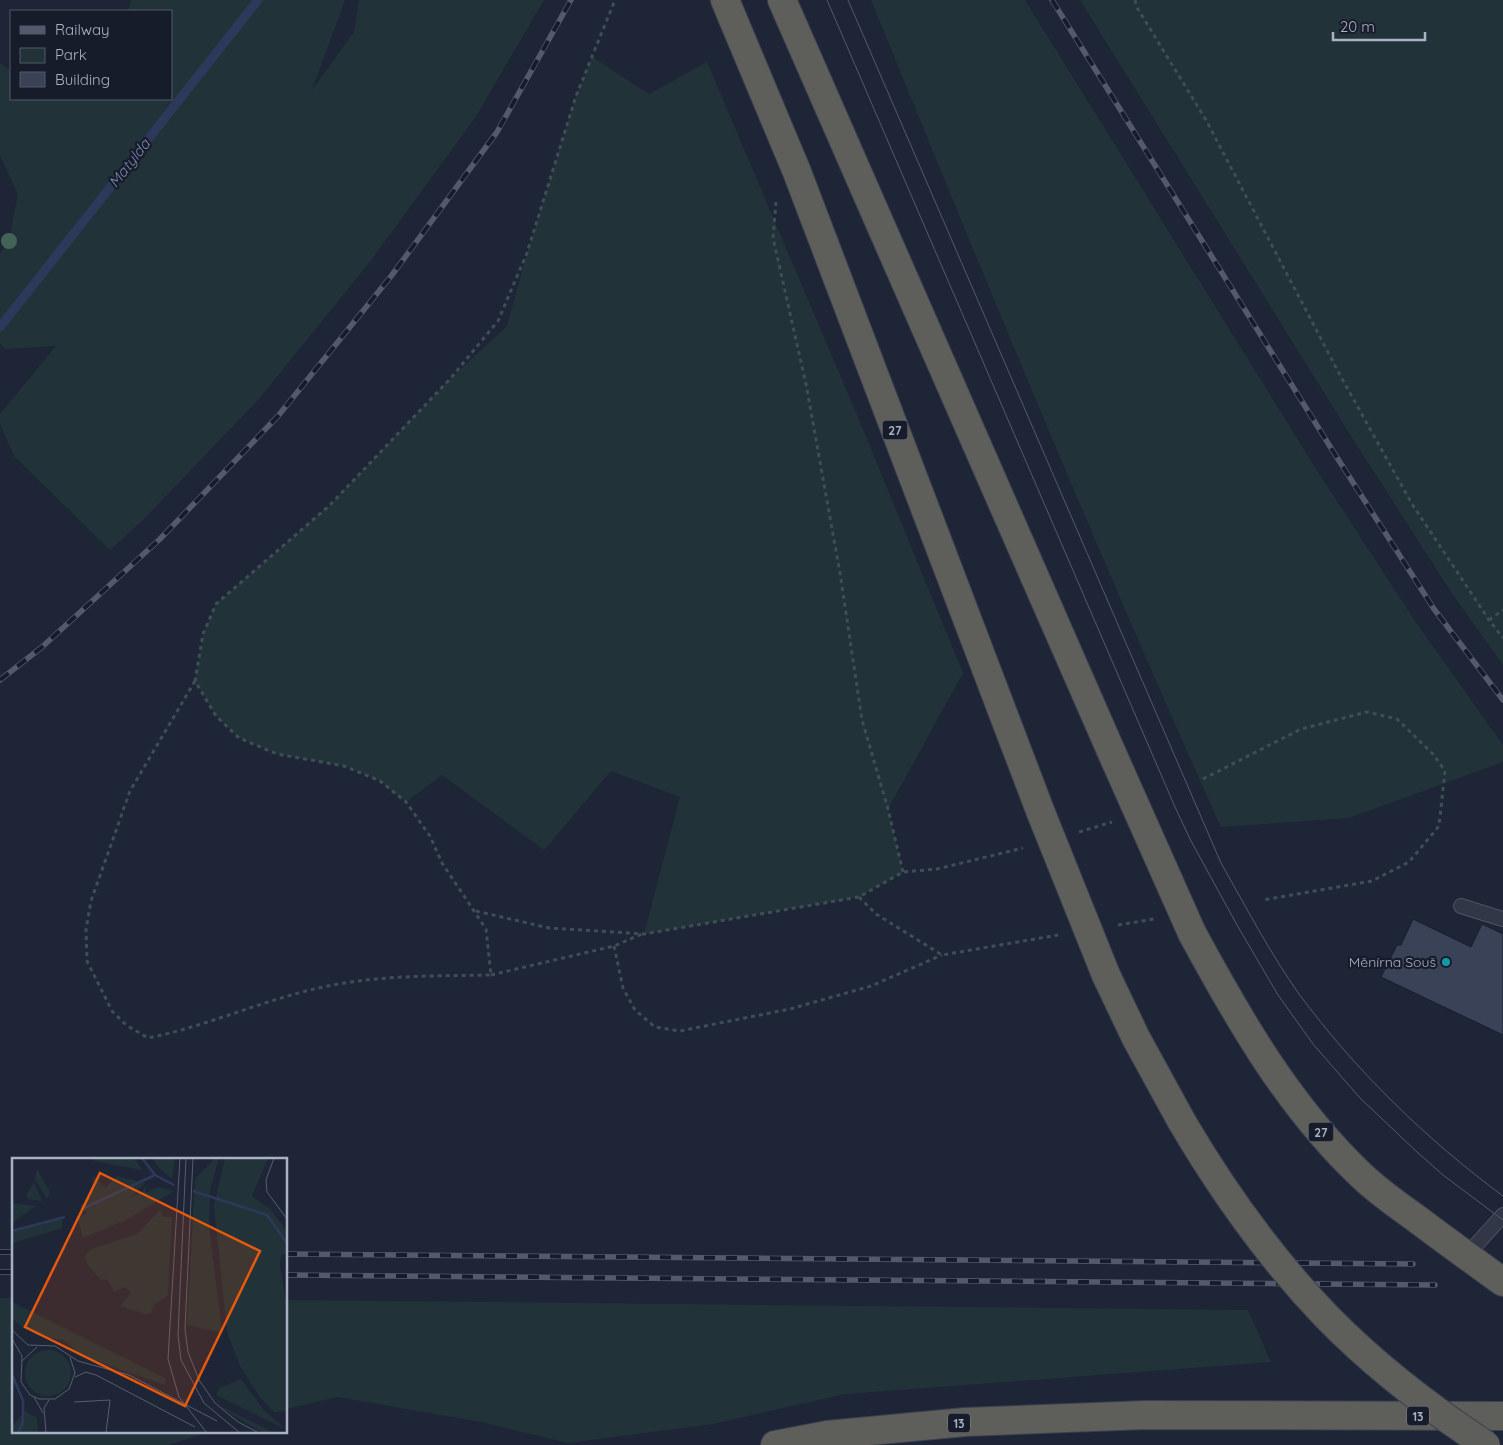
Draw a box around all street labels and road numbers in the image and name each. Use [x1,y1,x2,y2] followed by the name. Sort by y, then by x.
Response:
[882,420,908,440] road number: 27
[1308,1122,1334,1142] road number: 27
[1407,1406,1429,1425] road number: 13
[948,1414,970,1432] road number: 13

